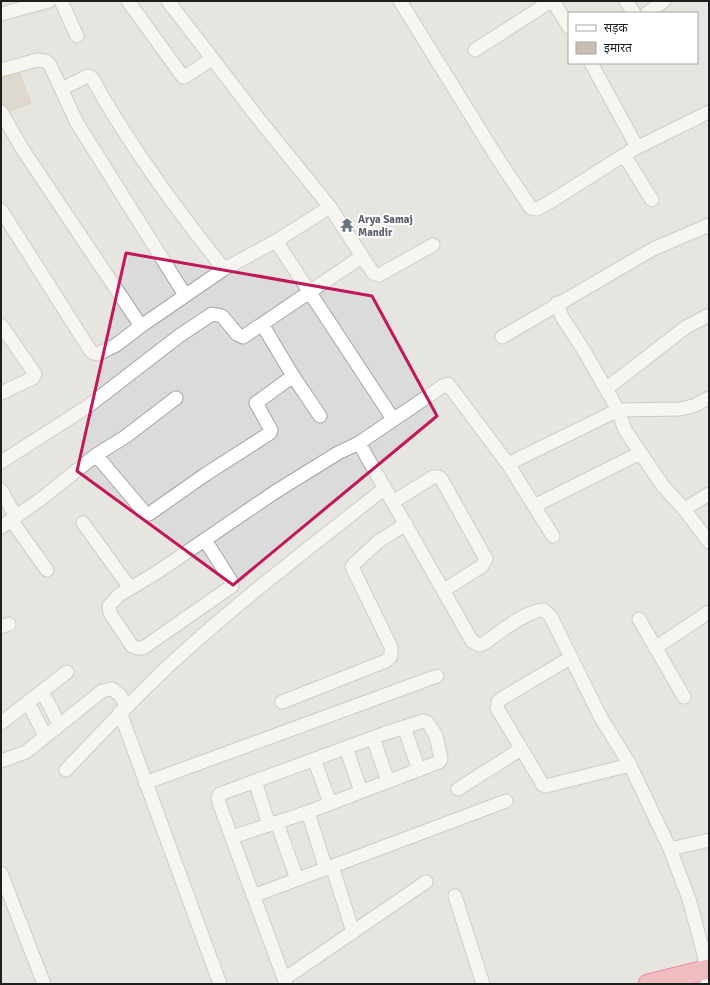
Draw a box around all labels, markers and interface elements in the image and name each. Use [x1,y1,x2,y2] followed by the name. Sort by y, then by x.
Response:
[568,12,698,64] legend
[604,21,629,36] text: सड़क
[604,41,633,56] text: इमारत
[358,213,413,239] place label: Arya Samaj Mandir
[339,217,355,233] temple icon: Arya Samaj Mandir

